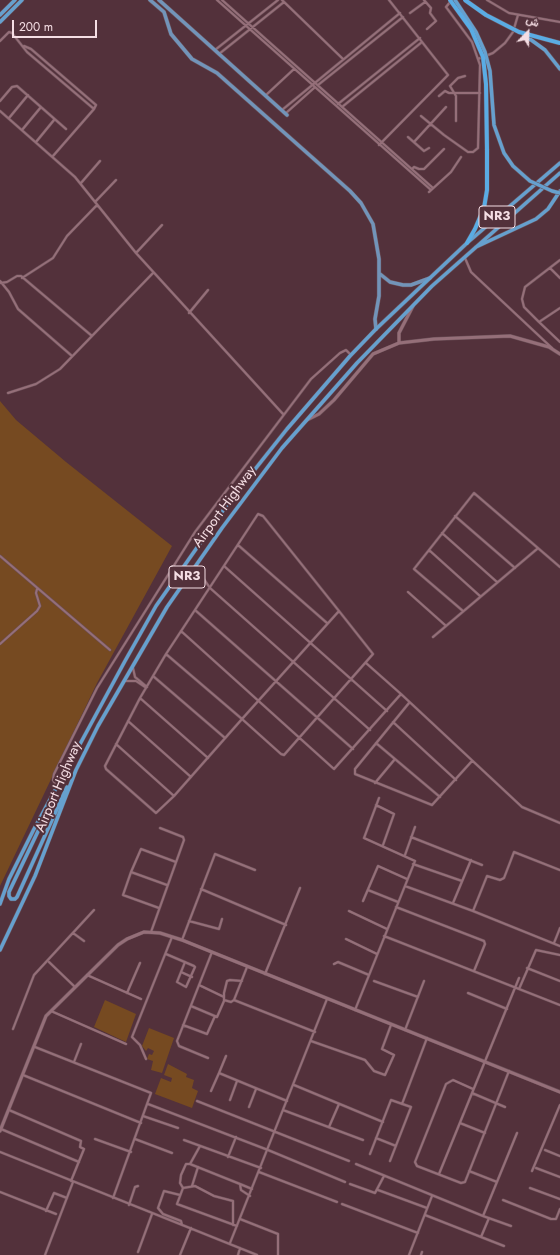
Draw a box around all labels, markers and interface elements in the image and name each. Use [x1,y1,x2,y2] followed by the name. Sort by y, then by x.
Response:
[523,11,542,31] text: ش
[14,12,99,38] scale bar
[508,12,548,52] north arrow
[19,18,53,36] text: 200 m
[479,206,515,228] road number: NR3
[190,463,260,551] street label: Airport Highway
[169,566,205,588] road number: NR3
[32,739,86,835] street label: Airport Highway

